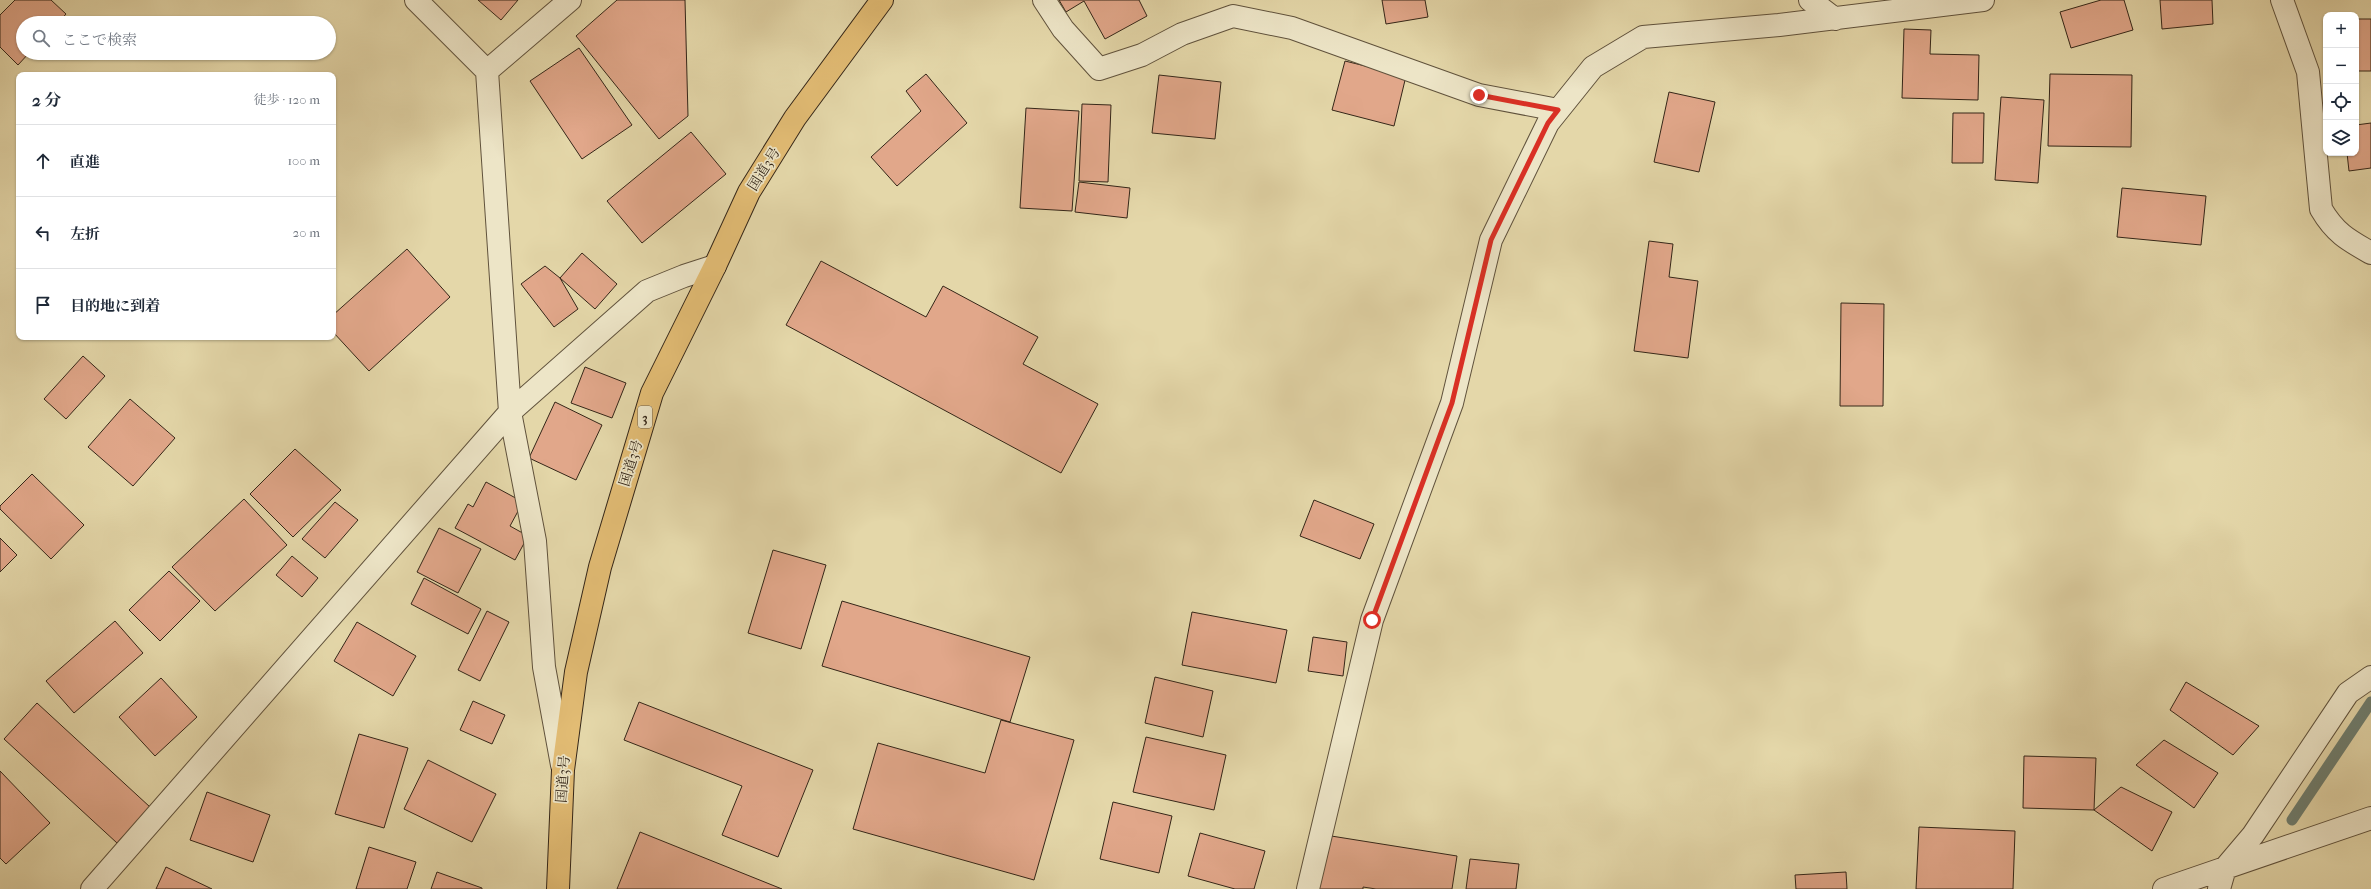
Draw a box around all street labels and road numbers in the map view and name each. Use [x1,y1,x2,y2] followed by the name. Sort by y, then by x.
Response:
[744,144,784,194] street label: 国道3号
[638,406,652,428] road number: 3
[616,438,646,488] street label: 国道3号
[553,755,573,803] street label: 国道3号

